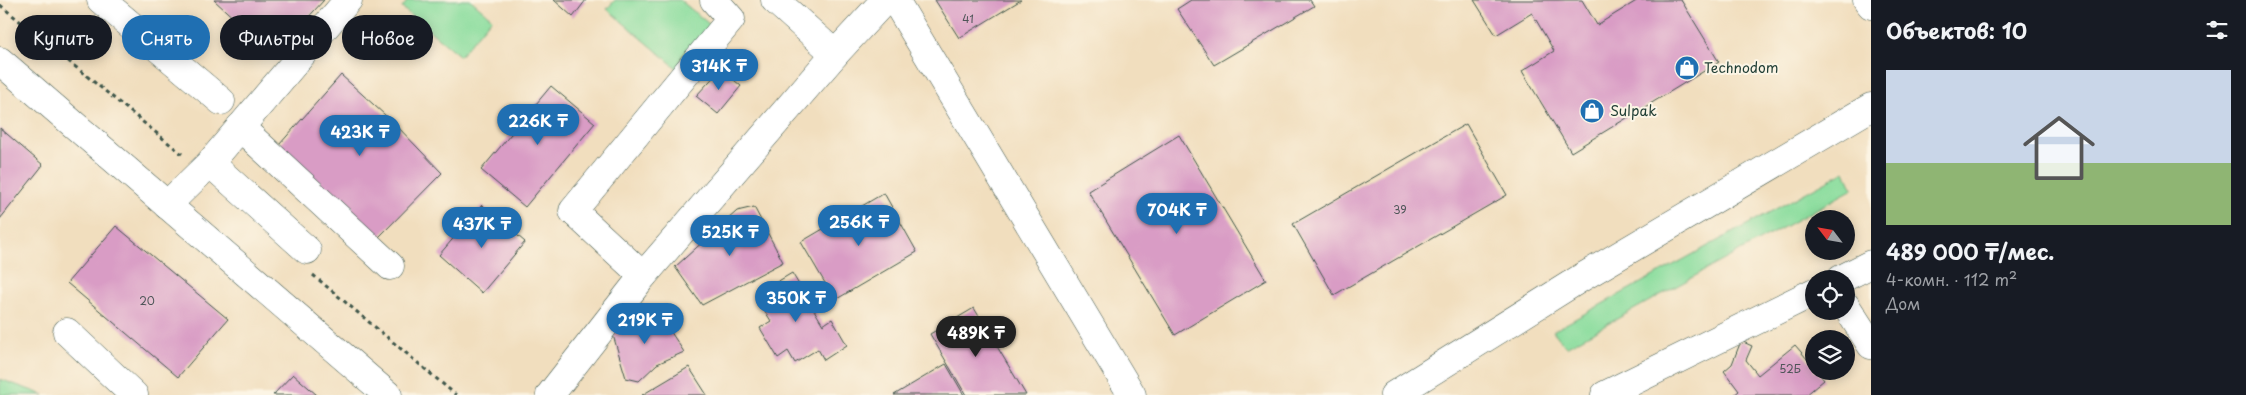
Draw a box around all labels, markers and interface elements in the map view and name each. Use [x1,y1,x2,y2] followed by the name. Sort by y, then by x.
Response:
[962,10,974,27] house number: 41
[1886,14,2027,46] text: Объектов: 10
[15,15,112,60] chip: Купить
[122,15,210,60] chip: Снять
[220,15,332,60] chip: Фильтры
[342,15,433,60] chip: Новое
[2203,16,2231,44] icon: filters
[678,48,760,91] pin: 314K ₸
[691,53,747,77] text: 314K ₸
[1674,55,1700,81] shop icon: Technodom
[1704,57,1778,78] place label: Technodom
[1579,98,1605,124] shop icon: Sulpak
[1610,100,1657,121] place label: Sulpak
[2014,103,2104,193] icon: home
[497,104,579,146] pin: 226K ₸
[508,108,568,132] text: 226K ₸
[319,114,401,157] pin: 423K ₸
[331,119,390,143] text: 423K ₸
[1136,192,1218,235] pin: 704K ₸
[1147,197,1207,221] text: 704K ₸
[1393,201,1407,218] house number: 39
[818,204,900,247] pin: 256K ₸
[441,206,523,249] pin: 437K ₸
[829,209,889,233] text: 256K ₸
[1805,210,1855,260] north arrow
[1805,210,1855,380] map controls
[453,211,511,235] text: 437K ₸
[689,214,771,257] pin: 525K ₸
[701,219,759,243] text: 525K ₸
[1886,235,2054,267] text: 489 000 ₸/мес.
[1886,267,2017,291] text: 4-комн. · 112 m²
[1805,270,1855,320] button: locate
[755,280,837,323] pin: 350K ₸
[766,285,826,309] text: 350K ₸
[1886,291,1920,315] text: Дом
[139,292,155,309] house number: 20
[604,302,686,345] pin: 219K ₸
[618,307,672,331] text: 219K ₸
[935,316,1017,358] pin: 489K ₸
[947,320,1005,344] text: 489K ₸
[1805,330,1855,380] button: layers
[1779,360,1801,377] house number: 52Б

